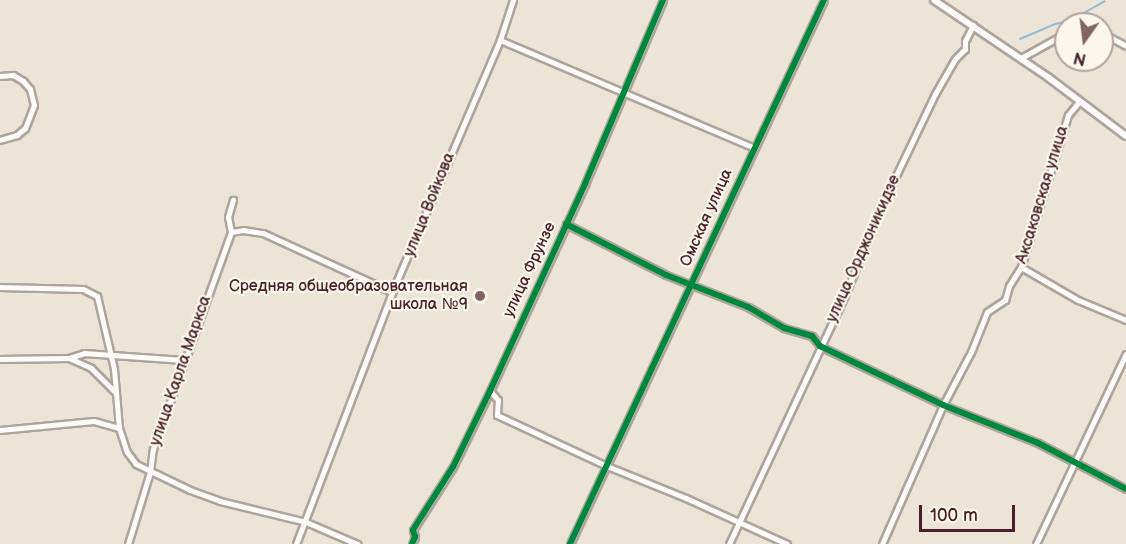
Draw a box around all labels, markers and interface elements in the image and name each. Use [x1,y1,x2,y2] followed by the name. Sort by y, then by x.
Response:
[1054,12,1114,72] north arrow
[1072,47,1088,69] text: N
[1013,124,1073,266] street label: Аксаковская улица
[400,150,460,260] street label: улица Войкова
[677,166,737,270] street label: Омская улица
[823,172,905,326] street label: улица Орджоникидзе
[500,219,560,321] street label: улица Фрунзе
[229,277,468,315] place label: Средняя общеобразовательная школа №9
[473,289,487,303] marker: Средняя общеобразовательная школа №9
[146,293,216,449] street label: улица Карла Маркса
[922,493,1018,531] scale bar
[930,505,978,526] text: 100 m

